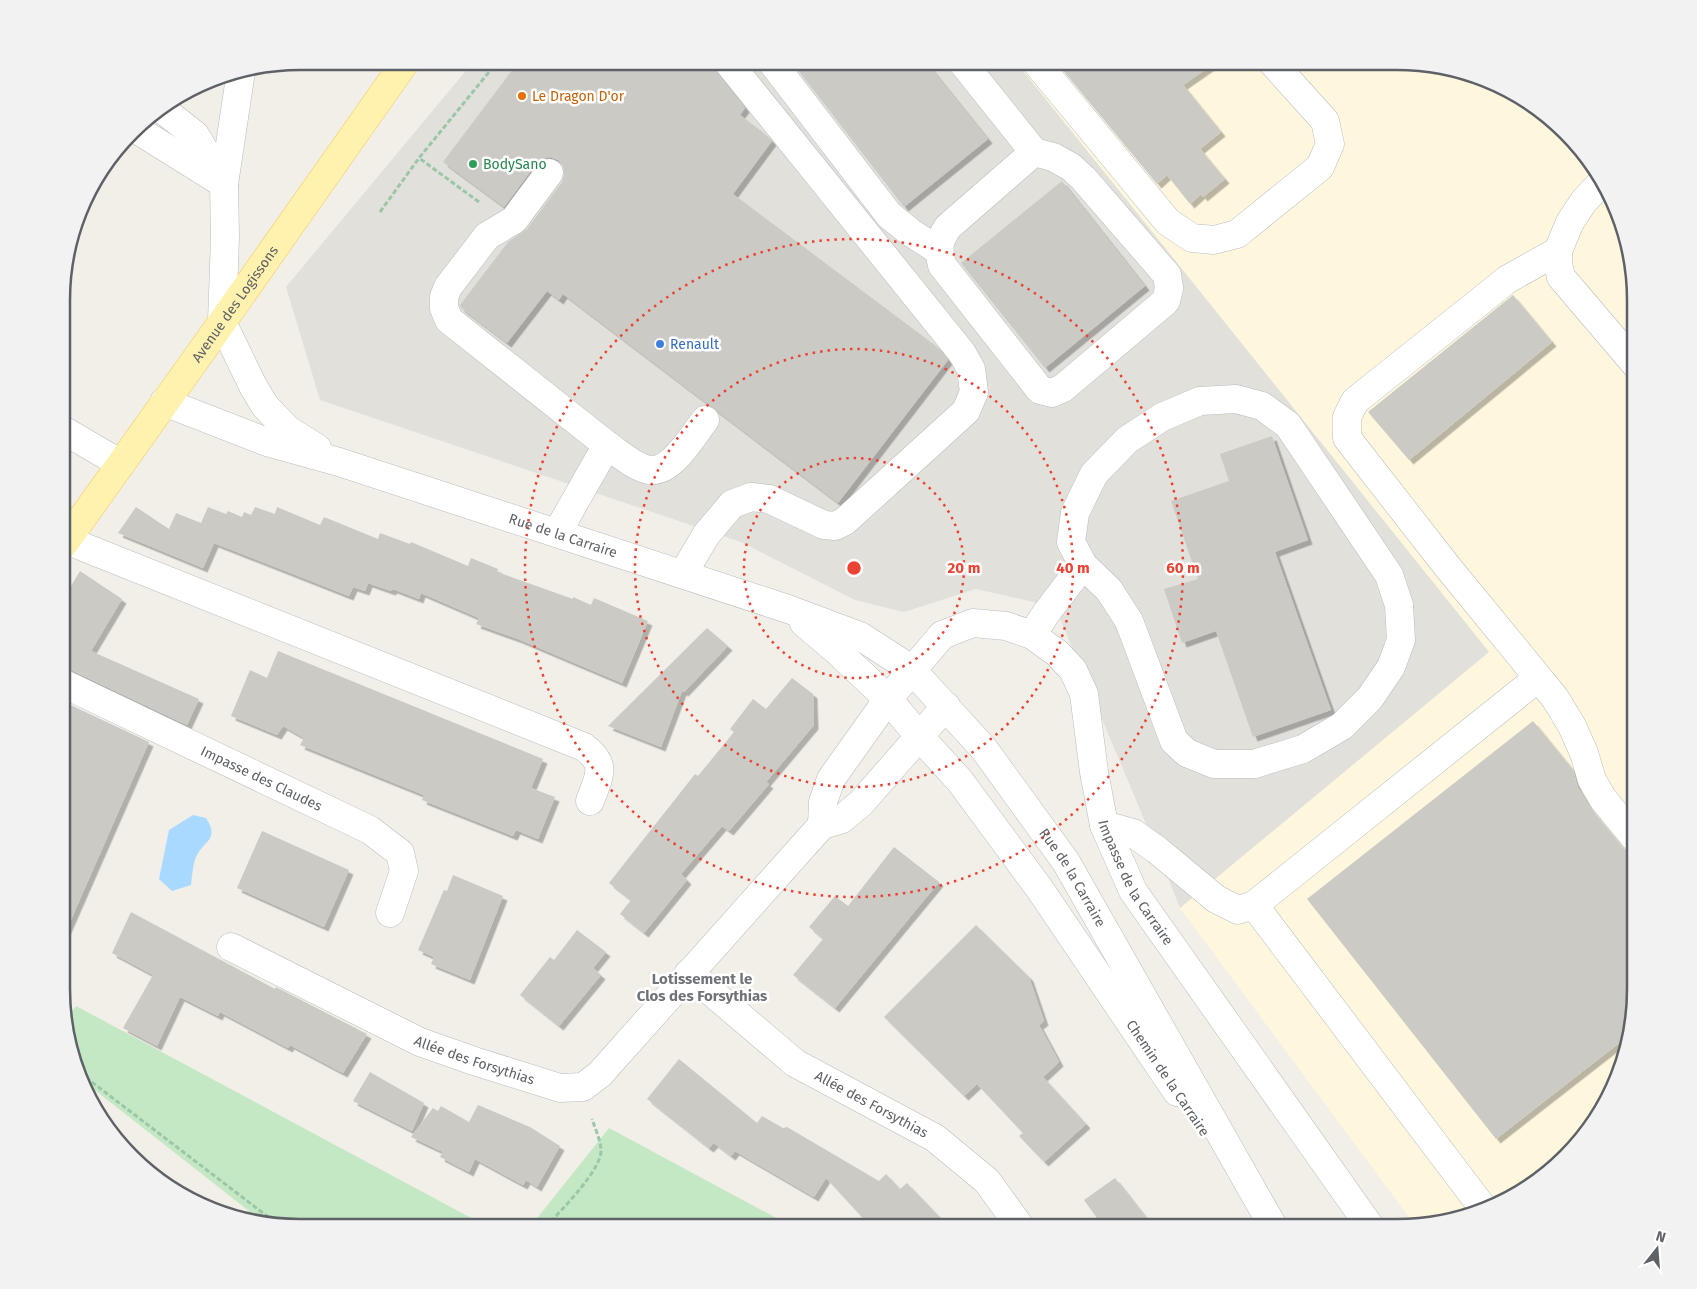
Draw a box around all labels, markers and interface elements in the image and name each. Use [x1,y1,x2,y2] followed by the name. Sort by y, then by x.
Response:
[532,88,625,105] place label: Le Dragon D'or
[516,90,528,102] marker: Le Dragon D'or
[483,156,547,173] place label: BodySano
[467,158,479,170] marker: BodySano
[188,242,282,366] street label: Avenue des Logissons
[670,336,720,353] place label: Renault
[654,338,666,350] marker: Renault
[507,510,619,561] street label: Rue de la Carraire
[845,559,863,577] centre of rings
[948,559,980,577] text: 20 m
[1056,559,1090,577] text: 40 m
[1166,559,1200,577] text: 60 m
[198,742,325,815] street label: Impasse des Claudes
[1094,819,1177,949] street label: Impasse de la Carraire
[1035,825,1109,930] street label: Rue de la Carraire
[637,970,767,1005] district label: Lotissement le Clos des Forsythias
[1122,1017,1213,1140] street label: Chemin de la Carraire
[411,1032,537,1089] street label: Allée des Forsythias
[812,1067,931,1142] street label: Allée des Forsythias
[1632,1224,1682,1274] north arrow
[1654,1228,1668,1247] text: N

